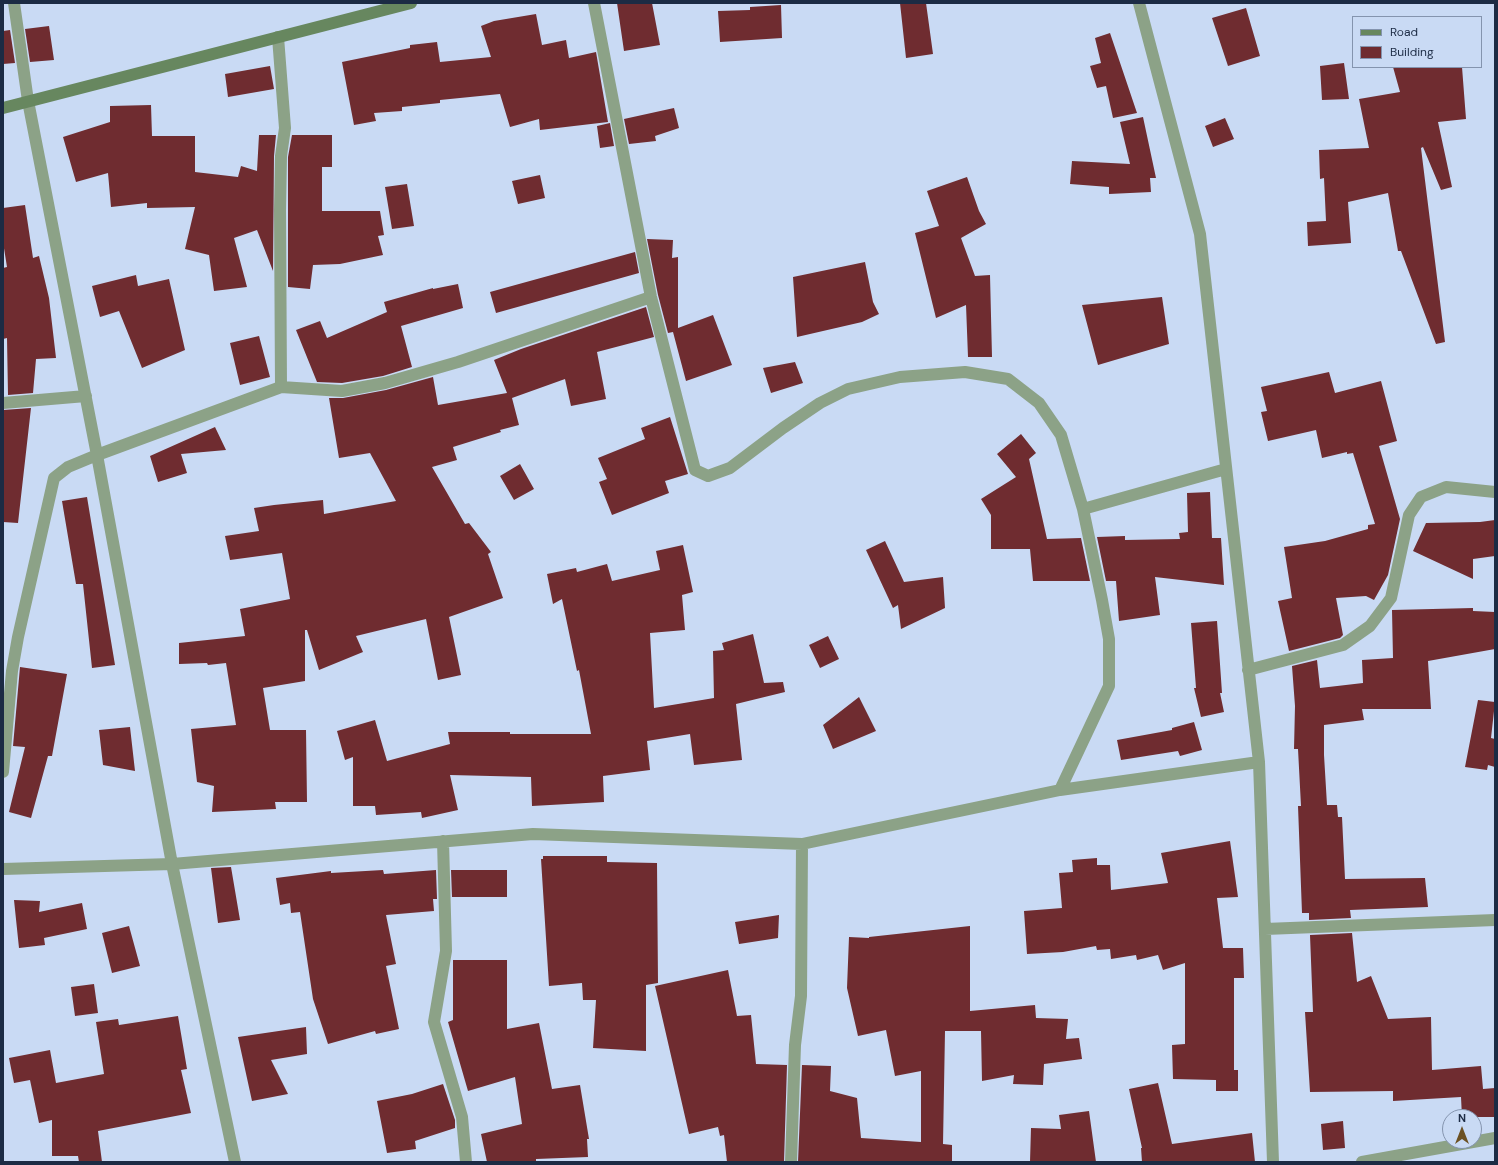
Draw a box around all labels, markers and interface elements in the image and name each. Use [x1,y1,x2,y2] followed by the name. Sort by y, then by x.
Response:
[1352,16,1482,68] legend
[1390,24,1418,40] text: Road
[1390,44,1434,60] text: Building
[1442,1109,1482,1149] north arrow
[1458,1111,1466,1125] text: N

